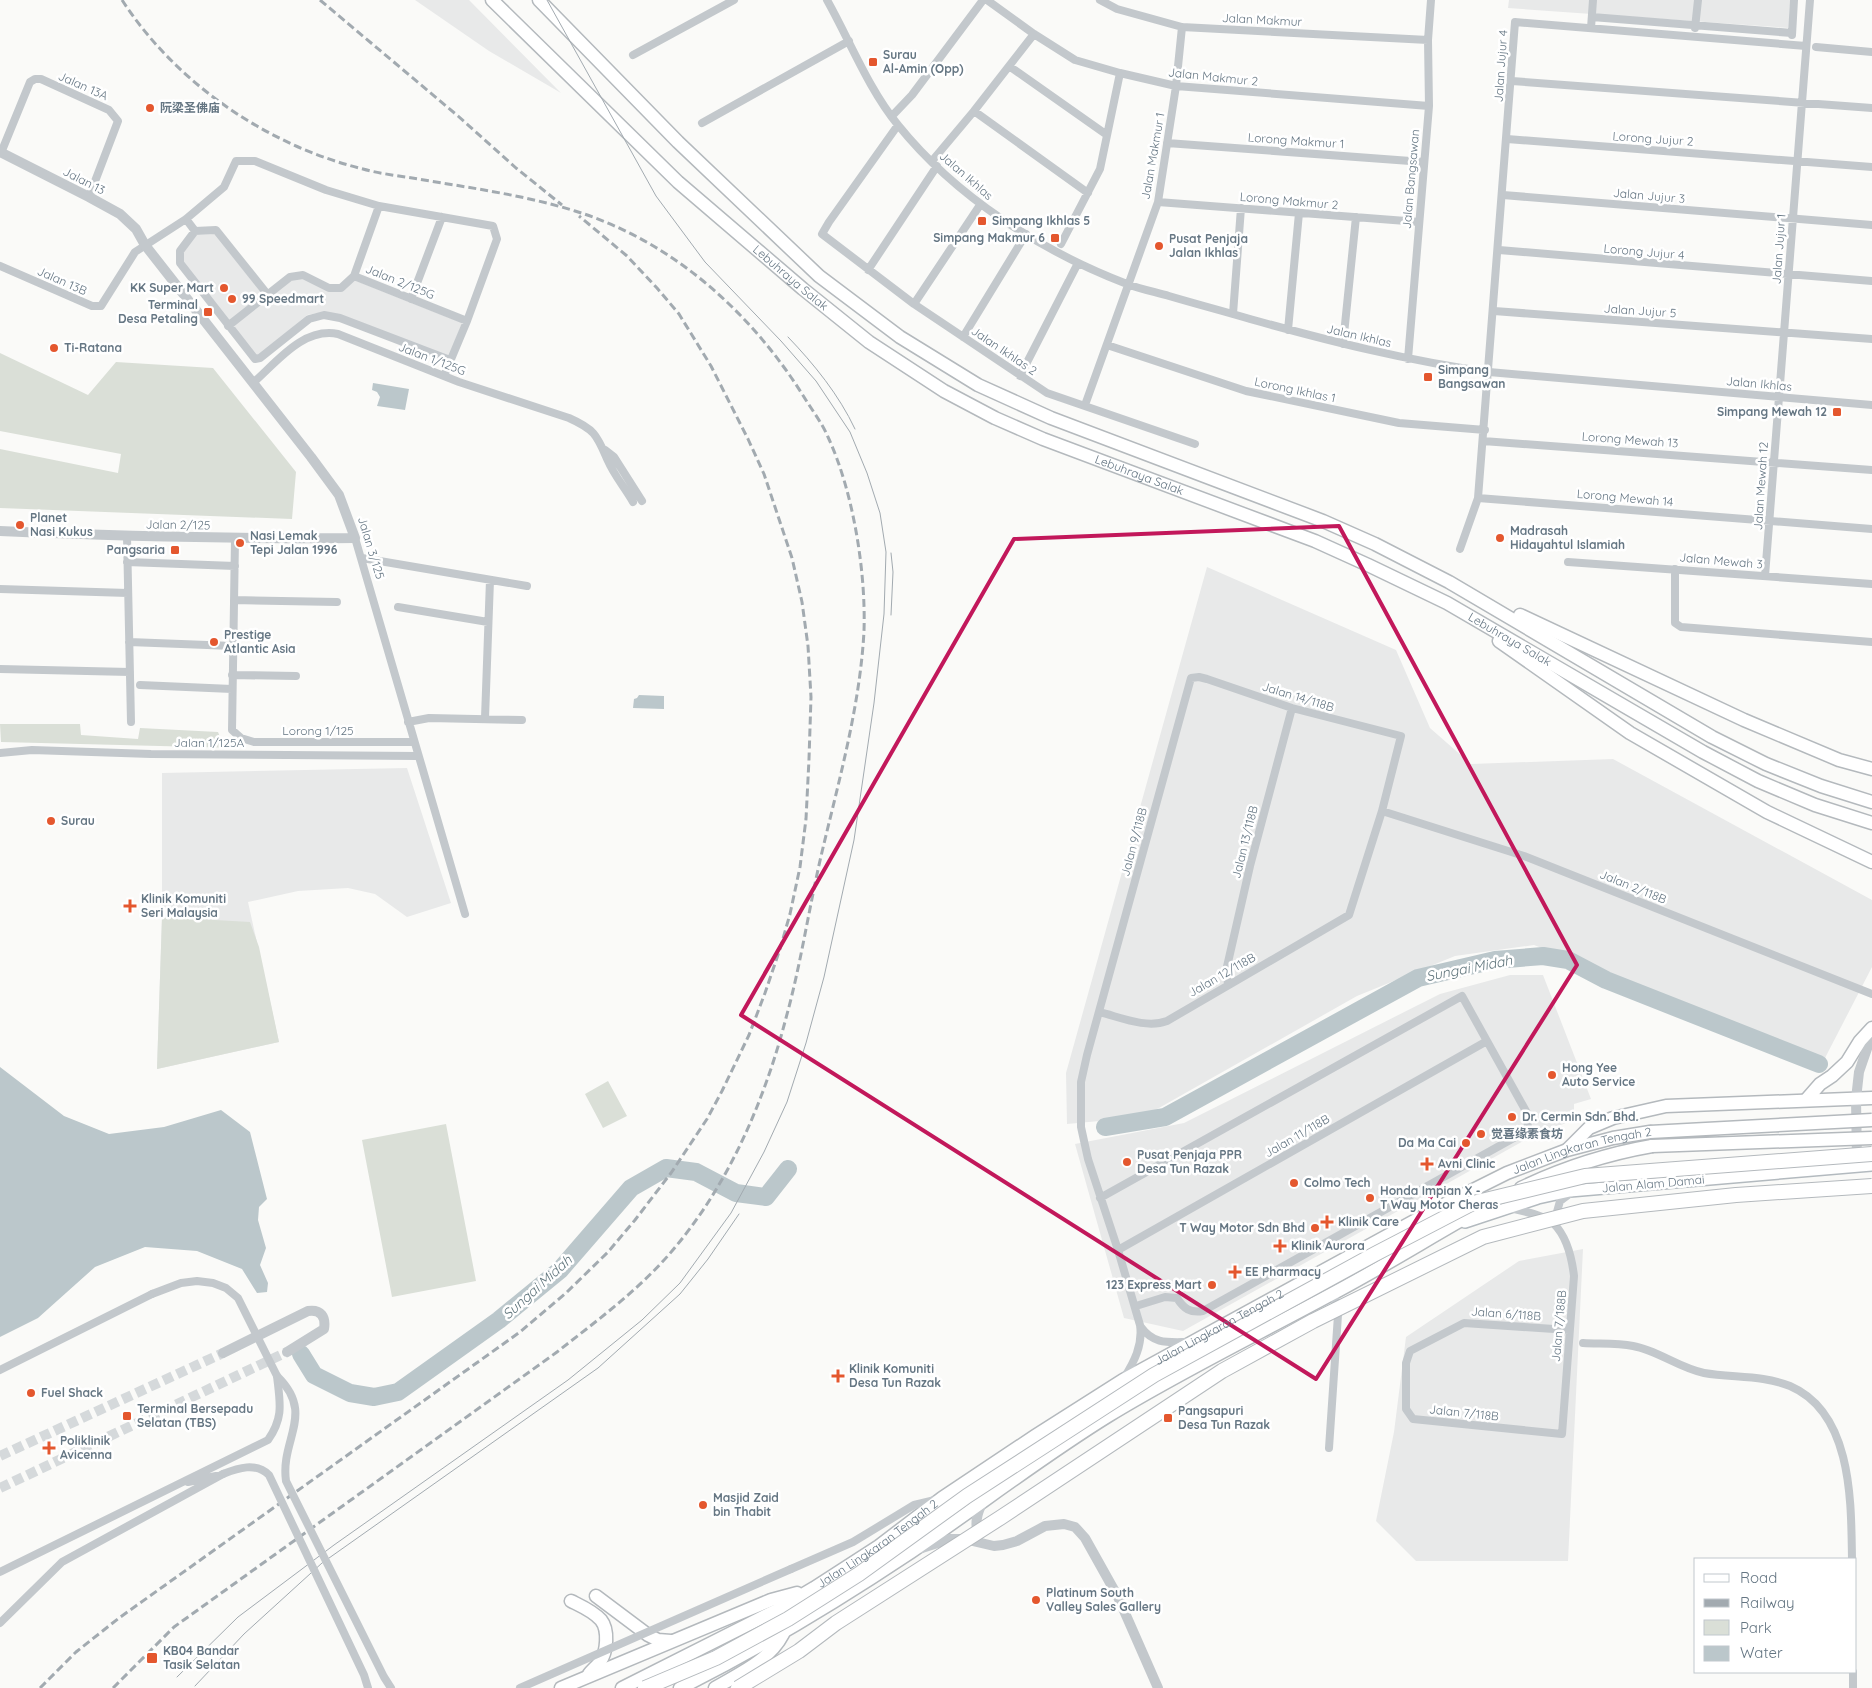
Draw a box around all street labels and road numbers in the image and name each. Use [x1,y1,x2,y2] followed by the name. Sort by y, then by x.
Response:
[1221,10,1303,29] street label: Jalan Makmur
[1490,29,1511,103] street label: Jalan Jujur 4
[1167,64,1259,89] street label: Jalan Makmur 2
[56,68,111,103] street label: Jalan 13A
[1137,111,1168,201] street label: Jalan Makmur 1
[1612,128,1694,149] street label: Lorong Jujur 2
[1399,129,1422,229] street label: Jalan Bangsawan
[1247,130,1345,151] street label: Lorong Makmur 1
[936,148,997,203] street label: Jalan Ikhlas
[61,164,108,197] street label: Jalan 13
[1612,185,1686,206] street label: Jalan Jujur 3
[1239,189,1339,212] street label: Lorong Makmur 2
[1769,213,1788,285] street label: Jalan Jujur 1
[1603,241,1685,262] street label: Lorong Jujur 4
[750,242,831,313] street label: Lebuhraya Salak
[363,261,437,302] street label: Jalan 2/125G
[35,263,90,298] street label: Jalan 13B
[1603,300,1677,321] street label: Jalan Jujur 5
[1325,321,1393,350] street label: Jalan Ikhlas
[969,323,1040,378] street label: Jalan Ikhlas 2
[396,339,468,378] street label: Jalan 1/125G
[1725,373,1793,394] street label: Jalan Ikhlas
[1253,374,1337,405] street label: Lorong Ikhlas 1
[1581,429,1679,450] street label: Lorong Mewah 13
[1750,441,1771,531] street label: Jalan Mewah 12
[1093,451,1186,498] street label: Lebuhraya Salak
[1576,486,1674,509] street label: Lorong Mewah 14
[355,515,388,581] street label: Jalan 3/125
[145,516,211,533] street label: Jalan 2/125
[1679,549,1763,572] street label: Jalan Mewah 3
[1466,609,1554,669] street label: Lebuhraya Salak
[1260,678,1336,715] street label: Jalan 14/118B
[282,723,354,738] street label: Lorong 1/125
[174,735,244,750] street label: Jalan 1/125A
[1228,804,1261,880] street label: Jalan 13/118B
[1117,806,1150,878] street label: Jalan 9/118B
[1598,866,1669,907] street label: Jalan 2/118B
[1186,949,1258,1000] street label: Jalan 12/118B
[1262,1111,1332,1160] street label: Jalan 11/118B
[1510,1124,1653,1177] street label: Jalan Lingkaran Tengah 2
[1601,1172,1705,1195] street label: Jalan Alam Damai
[1152,1286,1286,1368] street label: Jalan Lingkaran Tengah 2
[1548,1289,1569,1362] street label: Jalan 7/188B
[1470,1304,1542,1323] street label: Jalan 6/118B
[1428,1401,1500,1424] street label: Jalan 7/118B
[814,1496,941,1591] street label: Jalan Lingkaran Tengah 2

